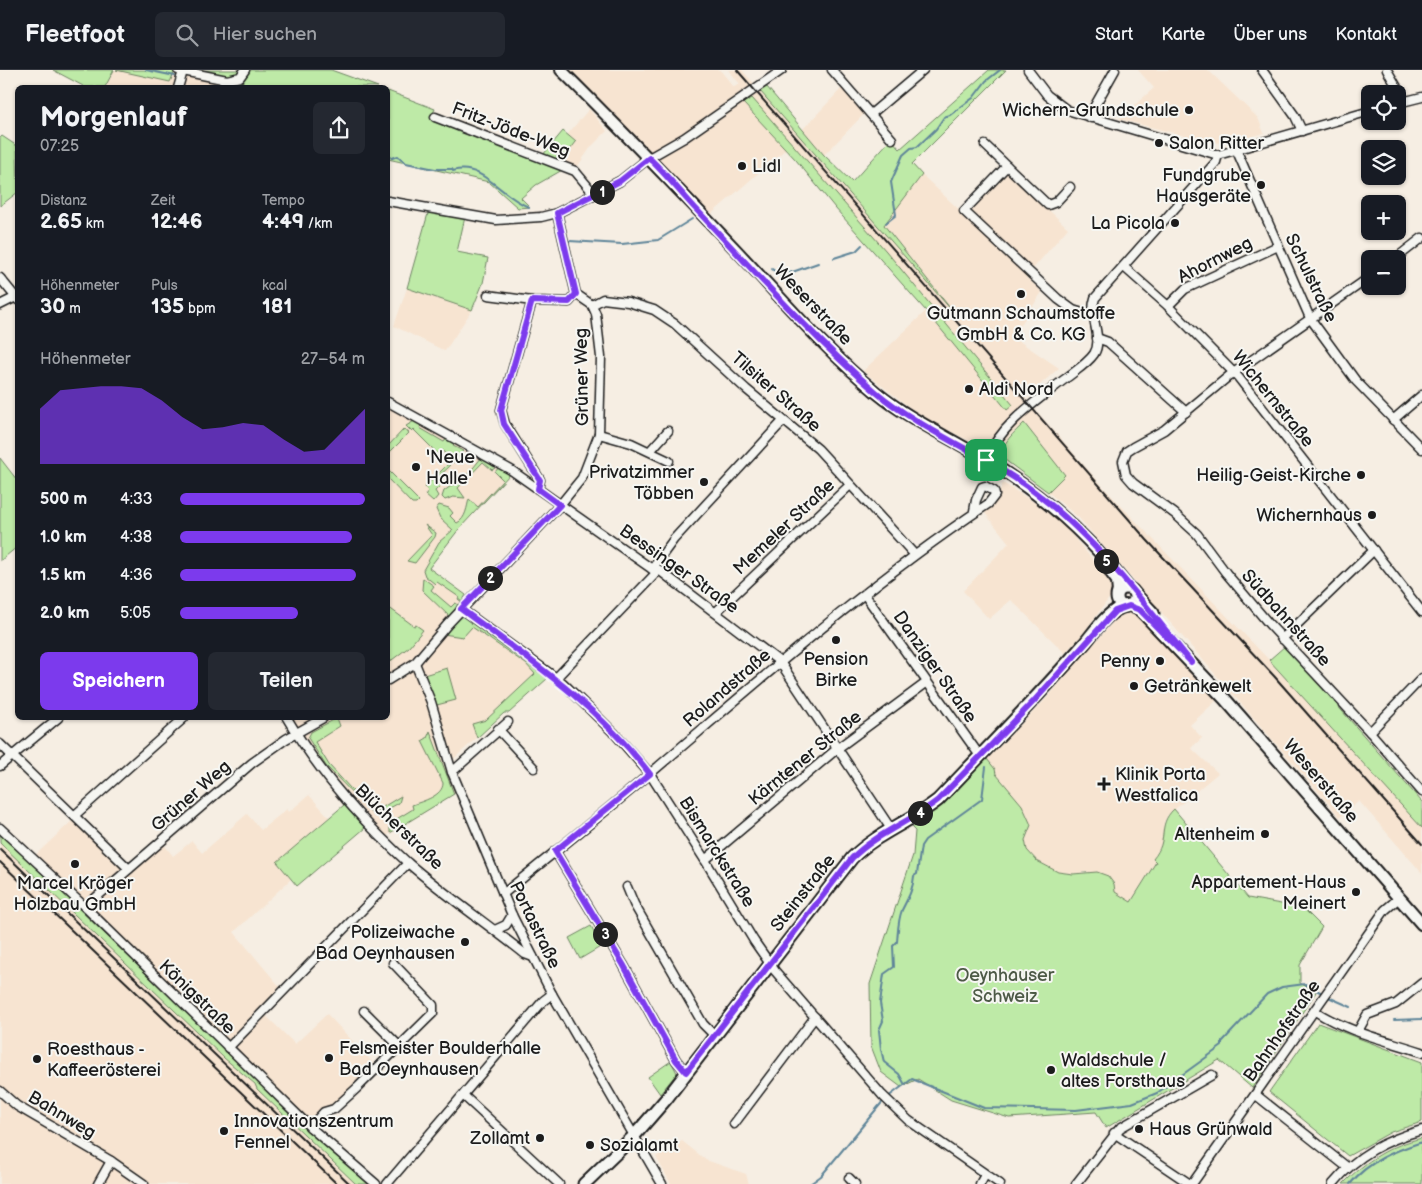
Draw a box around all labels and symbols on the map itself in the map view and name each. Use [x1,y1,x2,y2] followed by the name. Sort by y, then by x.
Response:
[449,98,573,162] street label: Fritz-Jöde-Weg
[1002,100,1179,121] place label: Wichern-Grundschule
[1183,104,1195,116] marker: Wichern-Grundschule
[1169,133,1264,154] place label: Salon Ritter
[1153,137,1165,149] marker: Salon Ritter
[752,156,781,177] place label: Lidl
[736,160,748,172] marker: Lidl
[1156,165,1251,207] place label: Fundgrube Hausgeräte
[1255,179,1267,191] marker: Fundgrube Hausgeräte
[590,180,614,204] pin: 1
[1091,213,1165,234] place label: La Picola
[1169,217,1181,229] marker: La Picola
[1281,230,1342,326] street label: Schulstraße
[1174,232,1256,288] street label: Ahornweg
[769,260,857,350] street label: Weserstraße
[1015,288,1027,300] marker: Gutmann Schaumstoffe GmbH & Co. KG
[927,303,1115,345] place label: Gutmann Schaumstoffe GmbH & Co. KG
[571,328,593,426] street label: Grüner Weg
[1228,346,1319,452] street label: Wichernstraße
[727,347,825,437] street label: Tilsiter Straße
[979,379,1053,400] place label: Aldi Nord
[963,383,975,395] marker: Aldi Nord
[965,439,1007,481] pin
[426,447,475,489] place label: 'Neue Halle'
[410,461,422,473] marker: 'Neue Halle'
[589,462,694,504] place label: Privatzimmer Többen
[1196,465,1351,486] place label: Heilig-Geist-Kirche
[1355,469,1367,481] marker: Heilig-Geist-Kirche
[729,475,839,579] street label: Memeler Straße
[698,476,710,488] marker: Privatzimmer Többen
[1256,505,1362,526] place label: Wichernhaus
[1366,509,1378,521] marker: Wichernhaus
[615,520,743,618] street label: Bessinger Straße
[1094,548,1118,574] pin: 5
[1237,565,1335,671] street label: Südbahnstraße
[478,566,502,590] pin: 2
[889,607,982,727] street label: Danziger Straße
[830,634,842,646] marker: Pension Birke
[679,644,775,732] street label: Rolandstraße
[804,649,868,691] place label: Pension Birke
[1100,651,1151,672] place label: Penny
[1154,655,1166,667] marker: Penny
[1144,676,1252,697] place label: Getränkewelt
[1128,680,1140,692] marker: Getränkewelt
[744,706,866,810] street label: Kärntener Straße
[1279,735,1363,827] street label: Weserstraße
[147,756,235,836] street label: Grüner Weg
[1115,764,1206,806] place label: Klinik Porta Westfalica
[1097,777,1111,791] marker: Klinik Porta Westfalica
[350,780,448,875] street label: Blücherstraße
[675,793,760,911] street label: Bismarckstraße
[908,800,932,826] pin: 4
[1174,824,1255,845] place label: Altenheim
[1259,828,1271,840] marker: Altenheim
[766,850,840,936] street label: Steinstraße
[69,858,81,870] marker: Marcel Kröger Holzbau GmbH
[1191,872,1346,914] place label: Appartement-Haus Meinert
[13,873,137,915] place label: Marcel Kröger Holzbau GmbH
[505,878,565,972] street label: Portastraße
[1350,886,1362,898] marker: Appartement-Haus Meinert
[315,922,455,964] place label: Polizeiwache Bad Oeynhausen
[592,922,618,946] pin: 3
[459,936,471,948] marker: Polizeiwache Bad Oeynhausen
[155,955,240,1039] street label: Königstraße
[956,965,1055,1007] park label: Oeynhauser Schweiz
[1239,976,1325,1086] street label: Bahnhofstraße
[339,1038,541,1080] place label: Felsmeister Boulderhalle Bad Oeynhausen
[47,1039,161,1081] place label: Roesthaus - Kaffeerösterei
[1061,1050,1185,1092] place label: Waldschule / altes Forsthaus
[323,1052,335,1064] marker: Felsmeister Boulderhalle Bad Oeynhausen
[31,1053,43,1065] marker: Roesthaus - Kaffeerösterei
[1045,1064,1057,1076] marker: Waldschule / altes Forsthaus
[24,1087,100,1143] street label: Bahnweg
[234,1111,394,1153] place label: Innovationszentrum Fennel
[1149,1119,1273,1140] place label: Haus Grünwald
[1133,1123,1145,1135] marker: Haus Grünwald
[218,1125,230,1137] marker: Innovationszentrum Fennel
[469,1128,530,1149] place label: Zollamt
[534,1132,546,1144] marker: Zollamt
[600,1135,679,1156] place label: Sozialamt
[584,1139,596,1151] marker: Sozialamt

